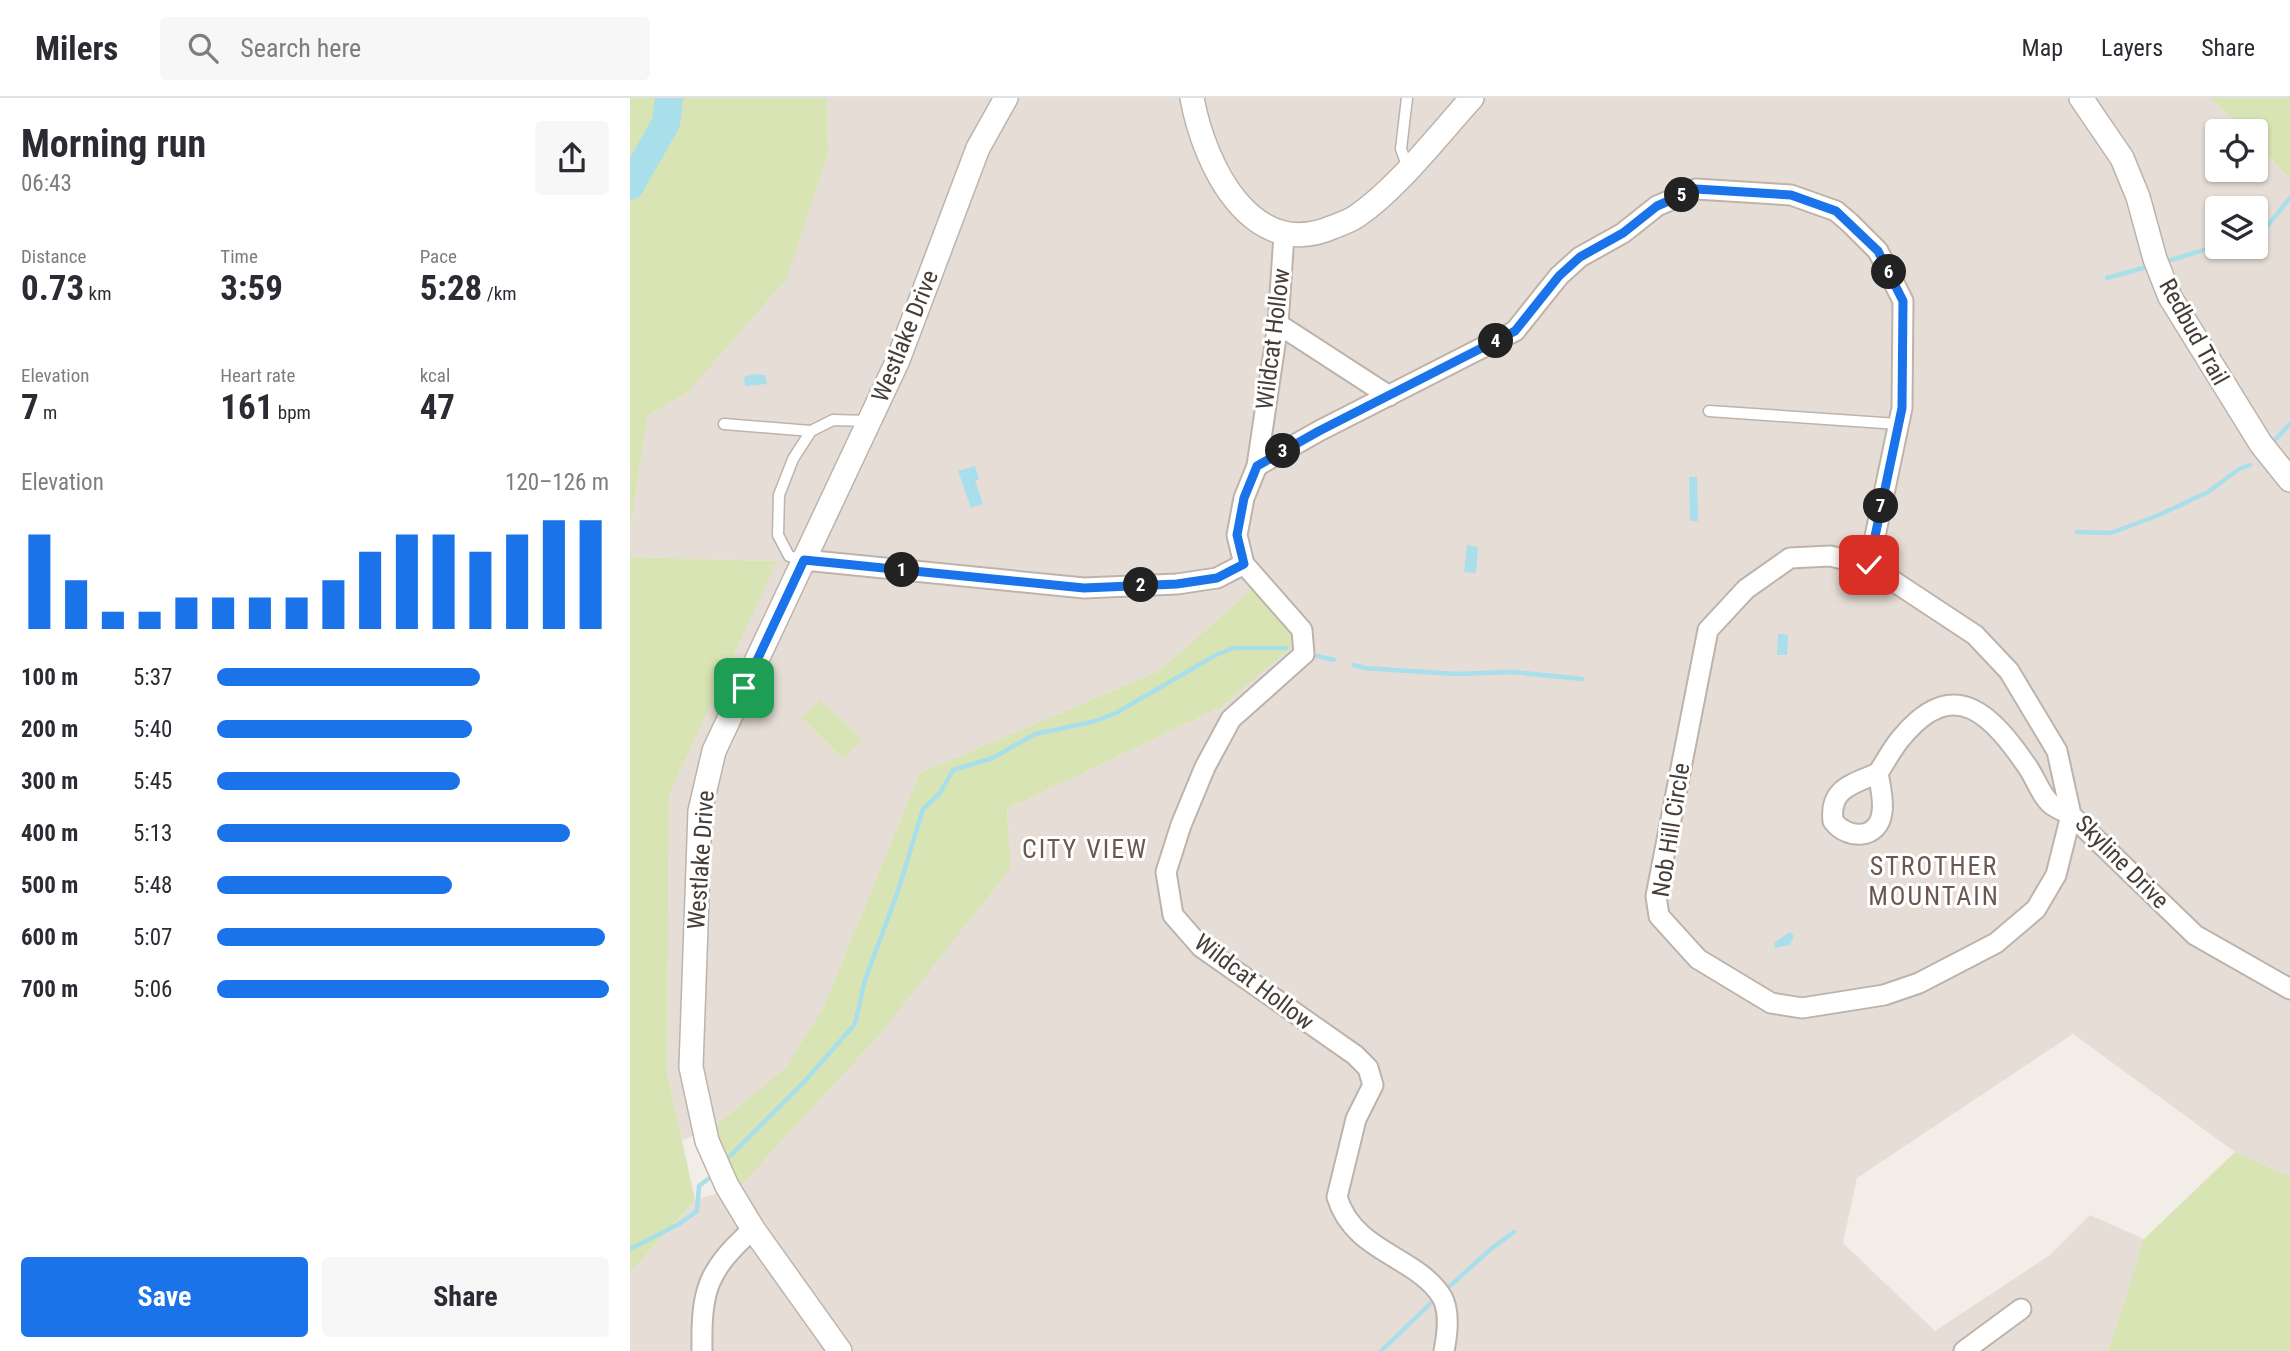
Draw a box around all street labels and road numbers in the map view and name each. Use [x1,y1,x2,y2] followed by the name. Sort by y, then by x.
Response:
[866,266,944,406] street label: Westlake Drive
[1250,267,1296,411] street label: Wildcat Hollow
[2153,274,2235,390] street label: Redbud Trail
[1647,761,1695,899] street label: Nob Hill Circle
[682,789,720,931] street label: Westlake Drive
[2069,809,2175,915] street label: Skyline Drive
[1189,928,1319,1036] street label: Wildcat Hollow

